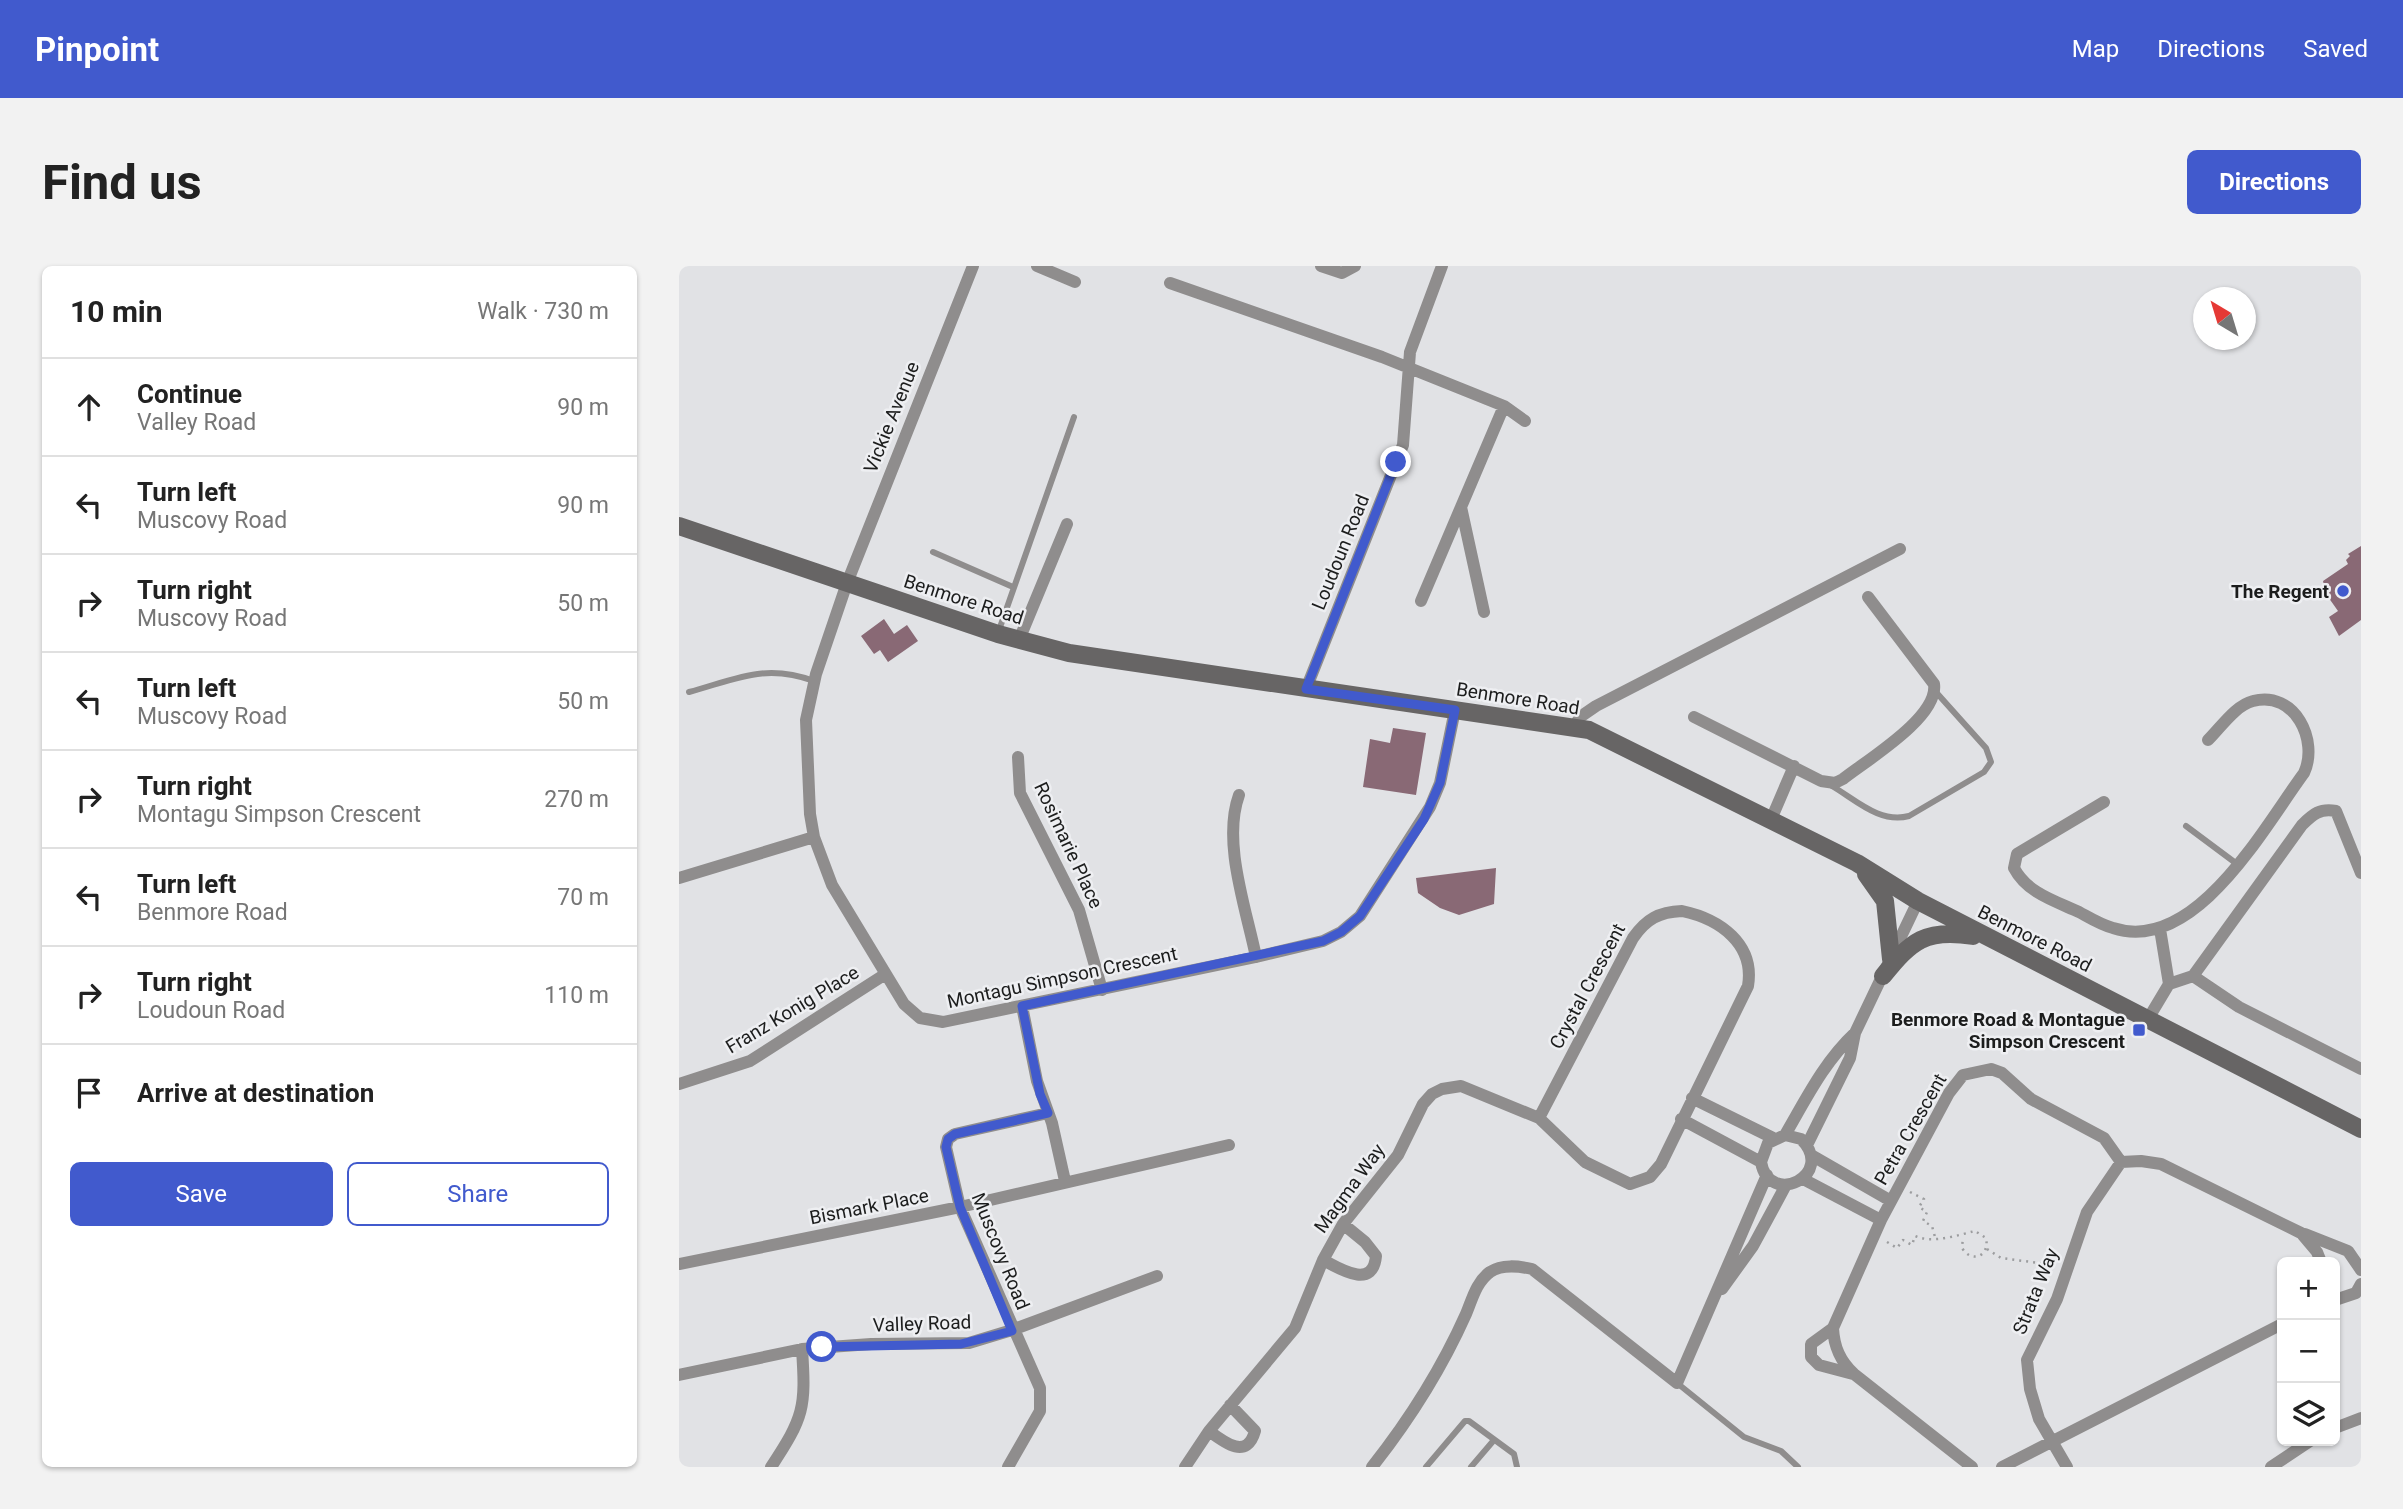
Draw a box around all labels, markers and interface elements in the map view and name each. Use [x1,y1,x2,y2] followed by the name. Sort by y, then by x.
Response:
[35,30,159,69] text: Pinpoint
[2072,35,2119,63] text: Map
[2157,35,2265,63] text: Directions
[2303,35,2368,63] text: Saved
[2187,150,2361,214] button: Directions
[42,154,202,211] text: Find us
[2193,287,2256,350] north arrow
[70,294,163,329] text: 10 min
[477,298,609,325] text: Walk · 730 m
[859,358,924,476] street label: Vickie Avenue
[137,379,242,409] text: Continue
[70,388,108,426] icon: ahead
[557,394,609,421] text: 90 m
[137,409,256,436] text: Valley Road
[1380,446,1411,477] route end
[137,477,236,507] text: Turn left
[70,486,108,524] icon: left
[1307,491,1374,613] street label: Loudoun Road
[557,492,609,519] text: 90 m
[137,507,287,534] text: Muscovy Road
[901,569,1027,630] street label: Benmore Road
[137,575,252,605] text: Turn right
[2231,580,2330,603] place label: The Regent
[2335,583,2351,599] marker: The Regent
[70,584,108,622] icon: right
[557,590,609,617] text: 50 m
[137,605,287,632] text: Muscovy Road
[137,673,236,703] text: Turn left
[1455,677,1581,720] street label: Benmore Road
[70,682,108,720] icon: left
[557,688,609,715] text: 50 m
[137,703,287,730] text: Muscovy Road
[137,771,252,801] text: Turn right
[1029,778,1108,912] street label: Rosimarie Place
[70,780,108,818] icon: right
[544,786,609,813] text: 270 m
[137,801,421,828] text: Montagu Simpson Crescent
[137,869,236,899] text: Turn left
[70,878,108,916] icon: left
[557,884,609,911] text: 70 m
[137,899,288,926] text: Benmore Road
[1974,900,2095,977] street label: Benmore Road
[1545,920,1630,1053] street label: Crystal Crescent
[945,942,1179,1013] street label: Montagu Simpson Crescent
[722,961,863,1058] street label: Franz Konig Place
[137,967,252,997] text: Turn right
[70,976,108,1014] icon: right
[544,982,609,1009] text: 110 m
[137,997,285,1024] text: Loudoun Road
[1891,1008,2126,1053] place label: Benmore Road & Montague Simpson Crescent
[2131,1022,2147,1038] marker: Benmore Road & Montague Simpson Crescent
[1869,1070,1952,1189] street label: Petra Crescent
[70,1074,108,1112] icon: arrive
[137,1078,374,1108] text: Arrive at destination
[1309,1139,1390,1238] street label: Magma Way
[70,1162,333,1226] button: Save
[347,1162,609,1226] button: Share
[808,1184,931,1229] street label: Bismark Place
[967,1189,1034,1313] street label: Muscovy Road
[2008,1245,2063,1338] street label: Strata Way
[2277,1257,2340,1446] map controls
[2277,1257,2340,1320] button: +
[872,1310,972,1337] street label: Valley Road
[2277,1320,2340,1383] button: −
[806,1331,837,1362] route start
[2277,1383,2340,1446] button: layers

